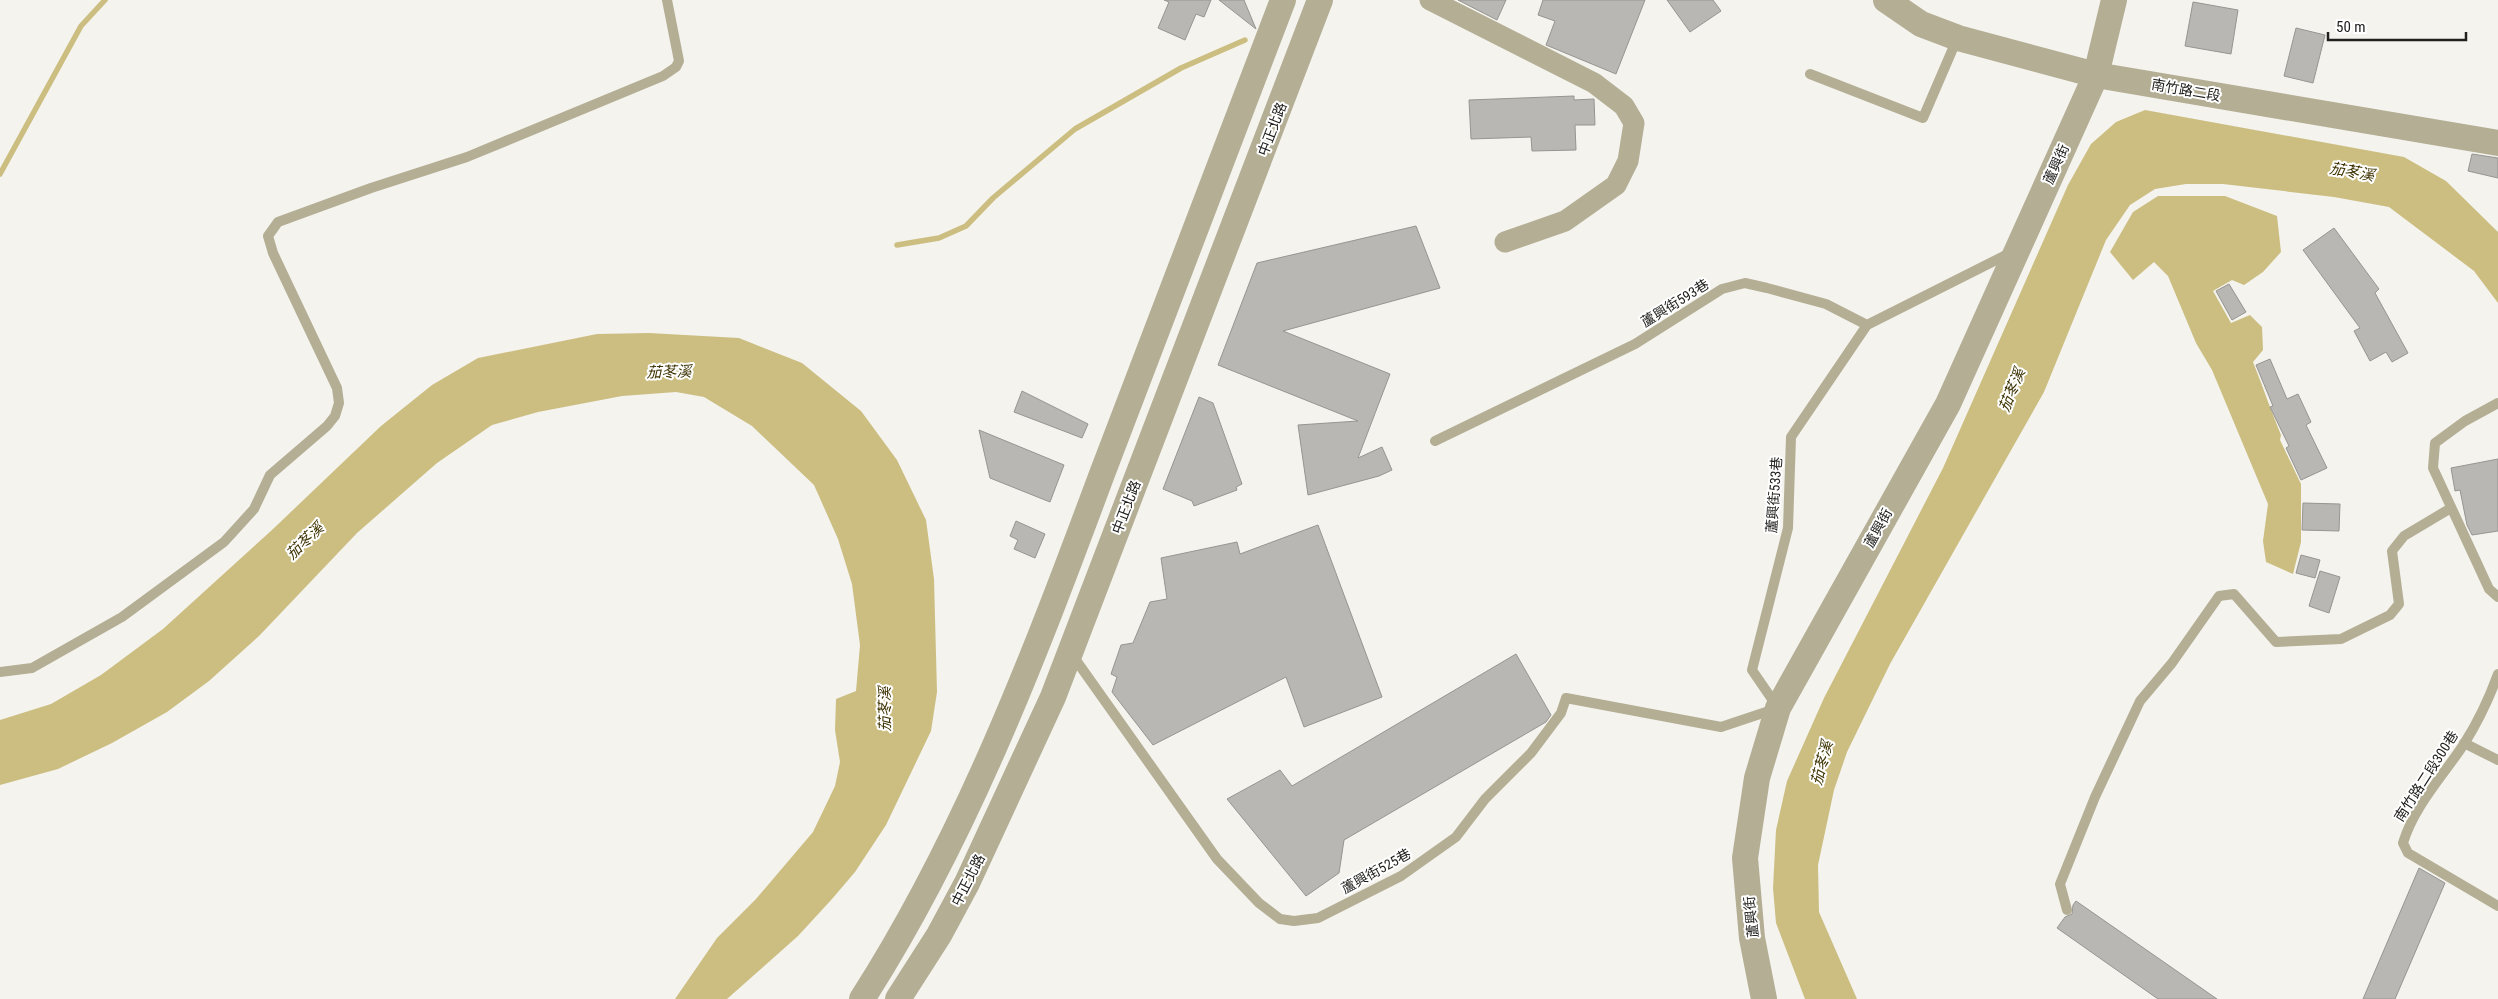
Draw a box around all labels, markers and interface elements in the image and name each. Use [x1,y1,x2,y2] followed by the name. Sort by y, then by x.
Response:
[2328,10,2466,42] scale bar
[2336,18,2366,36] text: 50 m
[2150,76,2222,104] street label: 南竹路二段
[1254,100,1290,158] street label: 中正北路
[2040,142,2072,186] street label: 蘆興街
[2328,159,2378,185] water label: 茄苳溪
[1638,276,1712,330] street label: 蘆興街593巷
[646,363,694,381] water label: 茄苳溪
[1995,364,2030,414] water label: 茄苳溪
[1763,456,1785,534] street label: 蘆興街533巷
[1108,478,1144,536] street label: 中正北路
[1861,506,1895,550] street label: 蘆興街
[283,518,329,563] water label: 茄苳溪
[876,685,894,732] water label: 茄苳溪
[2391,728,2461,824] street label: 南竹路二段300巷
[1807,737,1837,787] water label: 茄苳溪
[1339,845,1413,897] street label: 蘆興街525巷
[948,851,988,909] street label: 中正北路
[1741,895,1761,939] street label: 蘆興街

